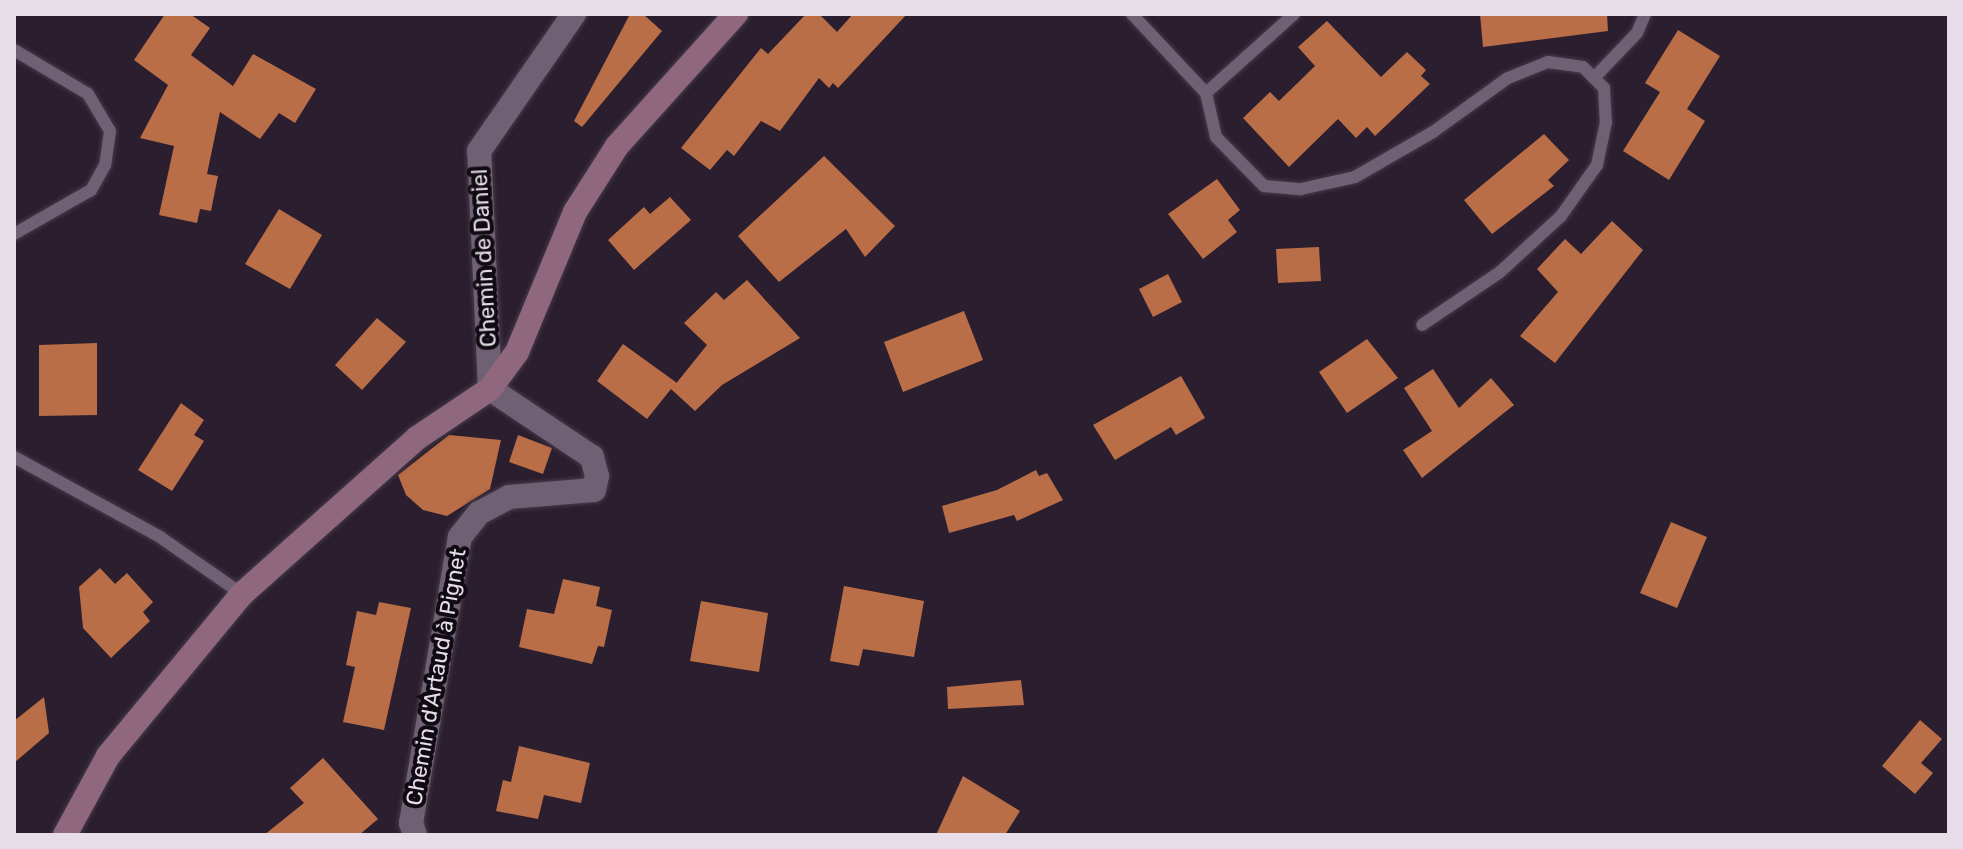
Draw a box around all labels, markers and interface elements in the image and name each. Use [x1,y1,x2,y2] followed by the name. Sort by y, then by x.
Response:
[466,168,502,348] street label: Chemin de Daniel
[400,547,472,807] street label: Chemin d'Artaud à Pignet

